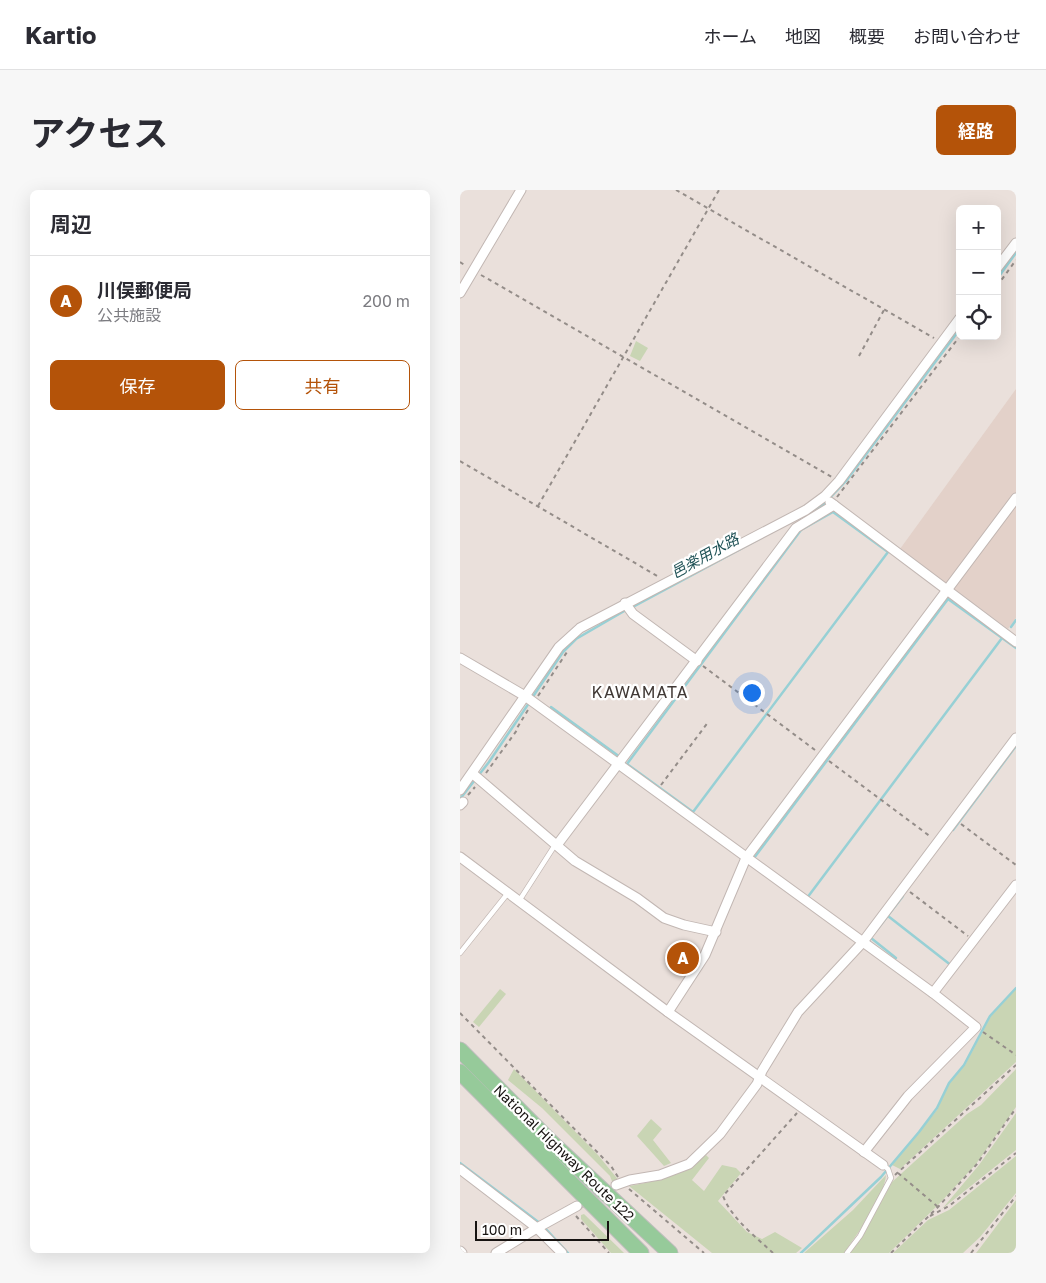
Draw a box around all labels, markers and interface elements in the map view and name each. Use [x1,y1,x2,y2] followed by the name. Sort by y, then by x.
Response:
[25,20,97,49] text: Kartio
[704,25,757,47] text: ホーム
[785,25,821,47] text: 地図
[849,25,885,47] text: 概要
[913,25,1021,47] text: お問い合わせ
[936,105,1016,155] button: 経路
[30,112,168,154] text: アクセス
[956,205,1001,340] map controls
[956,205,1001,250] button: +
[50,211,92,237] text: 周辺
[956,250,1001,295] button: −
[97,278,192,301] text: 川俣郵便局
[60,291,72,311] text: A
[363,291,410,311] text: 200 m
[956,295,1001,340] button: locate
[97,305,161,325] text: 公共施設
[50,360,225,410] button: 保存
[235,360,410,410] button: 共有
[667,528,743,581] water label: 邑楽用水路
[739,680,765,706] your location
[592,682,688,702] district label: KAWAMATA
[667,939,699,977] pin: A
[491,1081,638,1224] street label: National Highway Route 122
[475,1218,609,1241] scale bar
[482,1221,522,1238] text: 100 m

